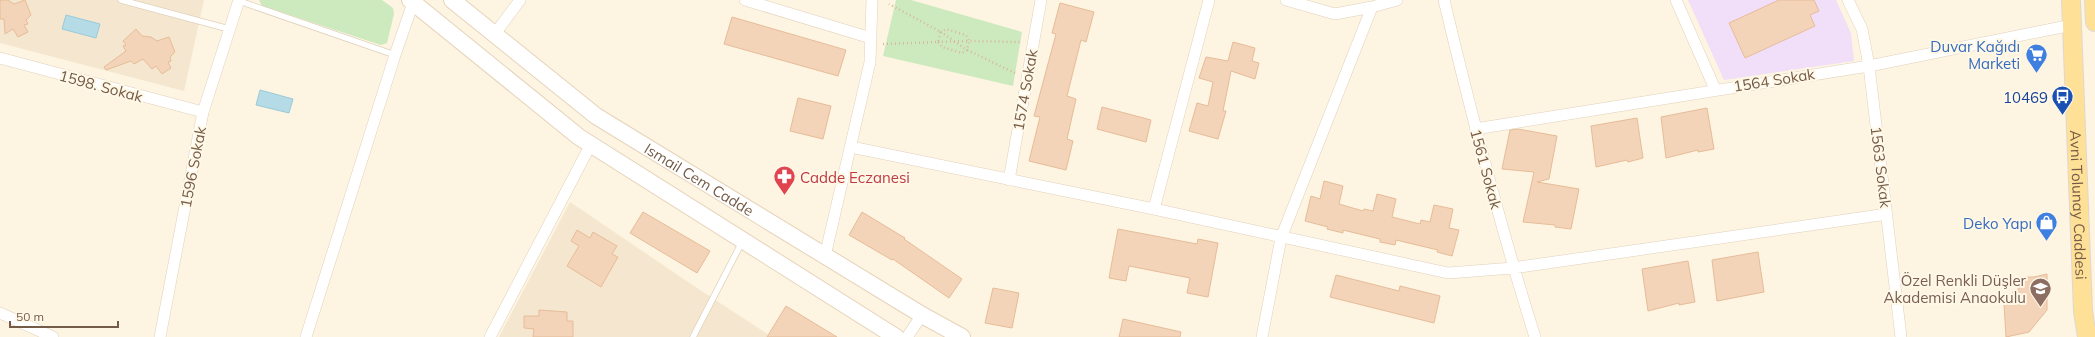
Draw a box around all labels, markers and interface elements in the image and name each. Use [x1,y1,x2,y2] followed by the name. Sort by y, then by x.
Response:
[1930,37,2020,73] place label: Duvar Kağıdı Marketi
[2023,42,2049,75] supermarket icon: Duvar Kağıdı Marketi
[1009,48,1042,132] street label: 1574 Sokak
[1732,64,1816,96] street label: 1564 Sokak
[57,66,145,106] street label: 1598. Sokak
[2050,84,2076,117] bus stop icon: 10469
[2003,88,2048,107] place label: 10469
[176,125,210,209] street label: 1596 Sokak
[1867,125,1895,209] street label: 1563 Sokak
[1466,127,1506,211] street label: 1561 Sokak
[2067,130,2091,280] street label: Avni Tolunay Caddesi
[641,138,758,220] street label: Ismail Cem Cadde
[772,164,798,197] pharmacy icon: Cadde Eczanesi
[800,168,910,187] place label: Cadde Eczanesi
[2034,210,2060,243] shop icon: Deko Yapı
[1963,214,2032,233] place label: Deko Yapı
[1884,271,2027,307] place label: Özel Renkli Düşler Akademisi Anaokulu
[2028,276,2054,309] school or university icon: Özel Renkli Düşler Akademisi Anaokulu
[10,303,118,329] scale bar
[16,309,44,324] text: 50 m

